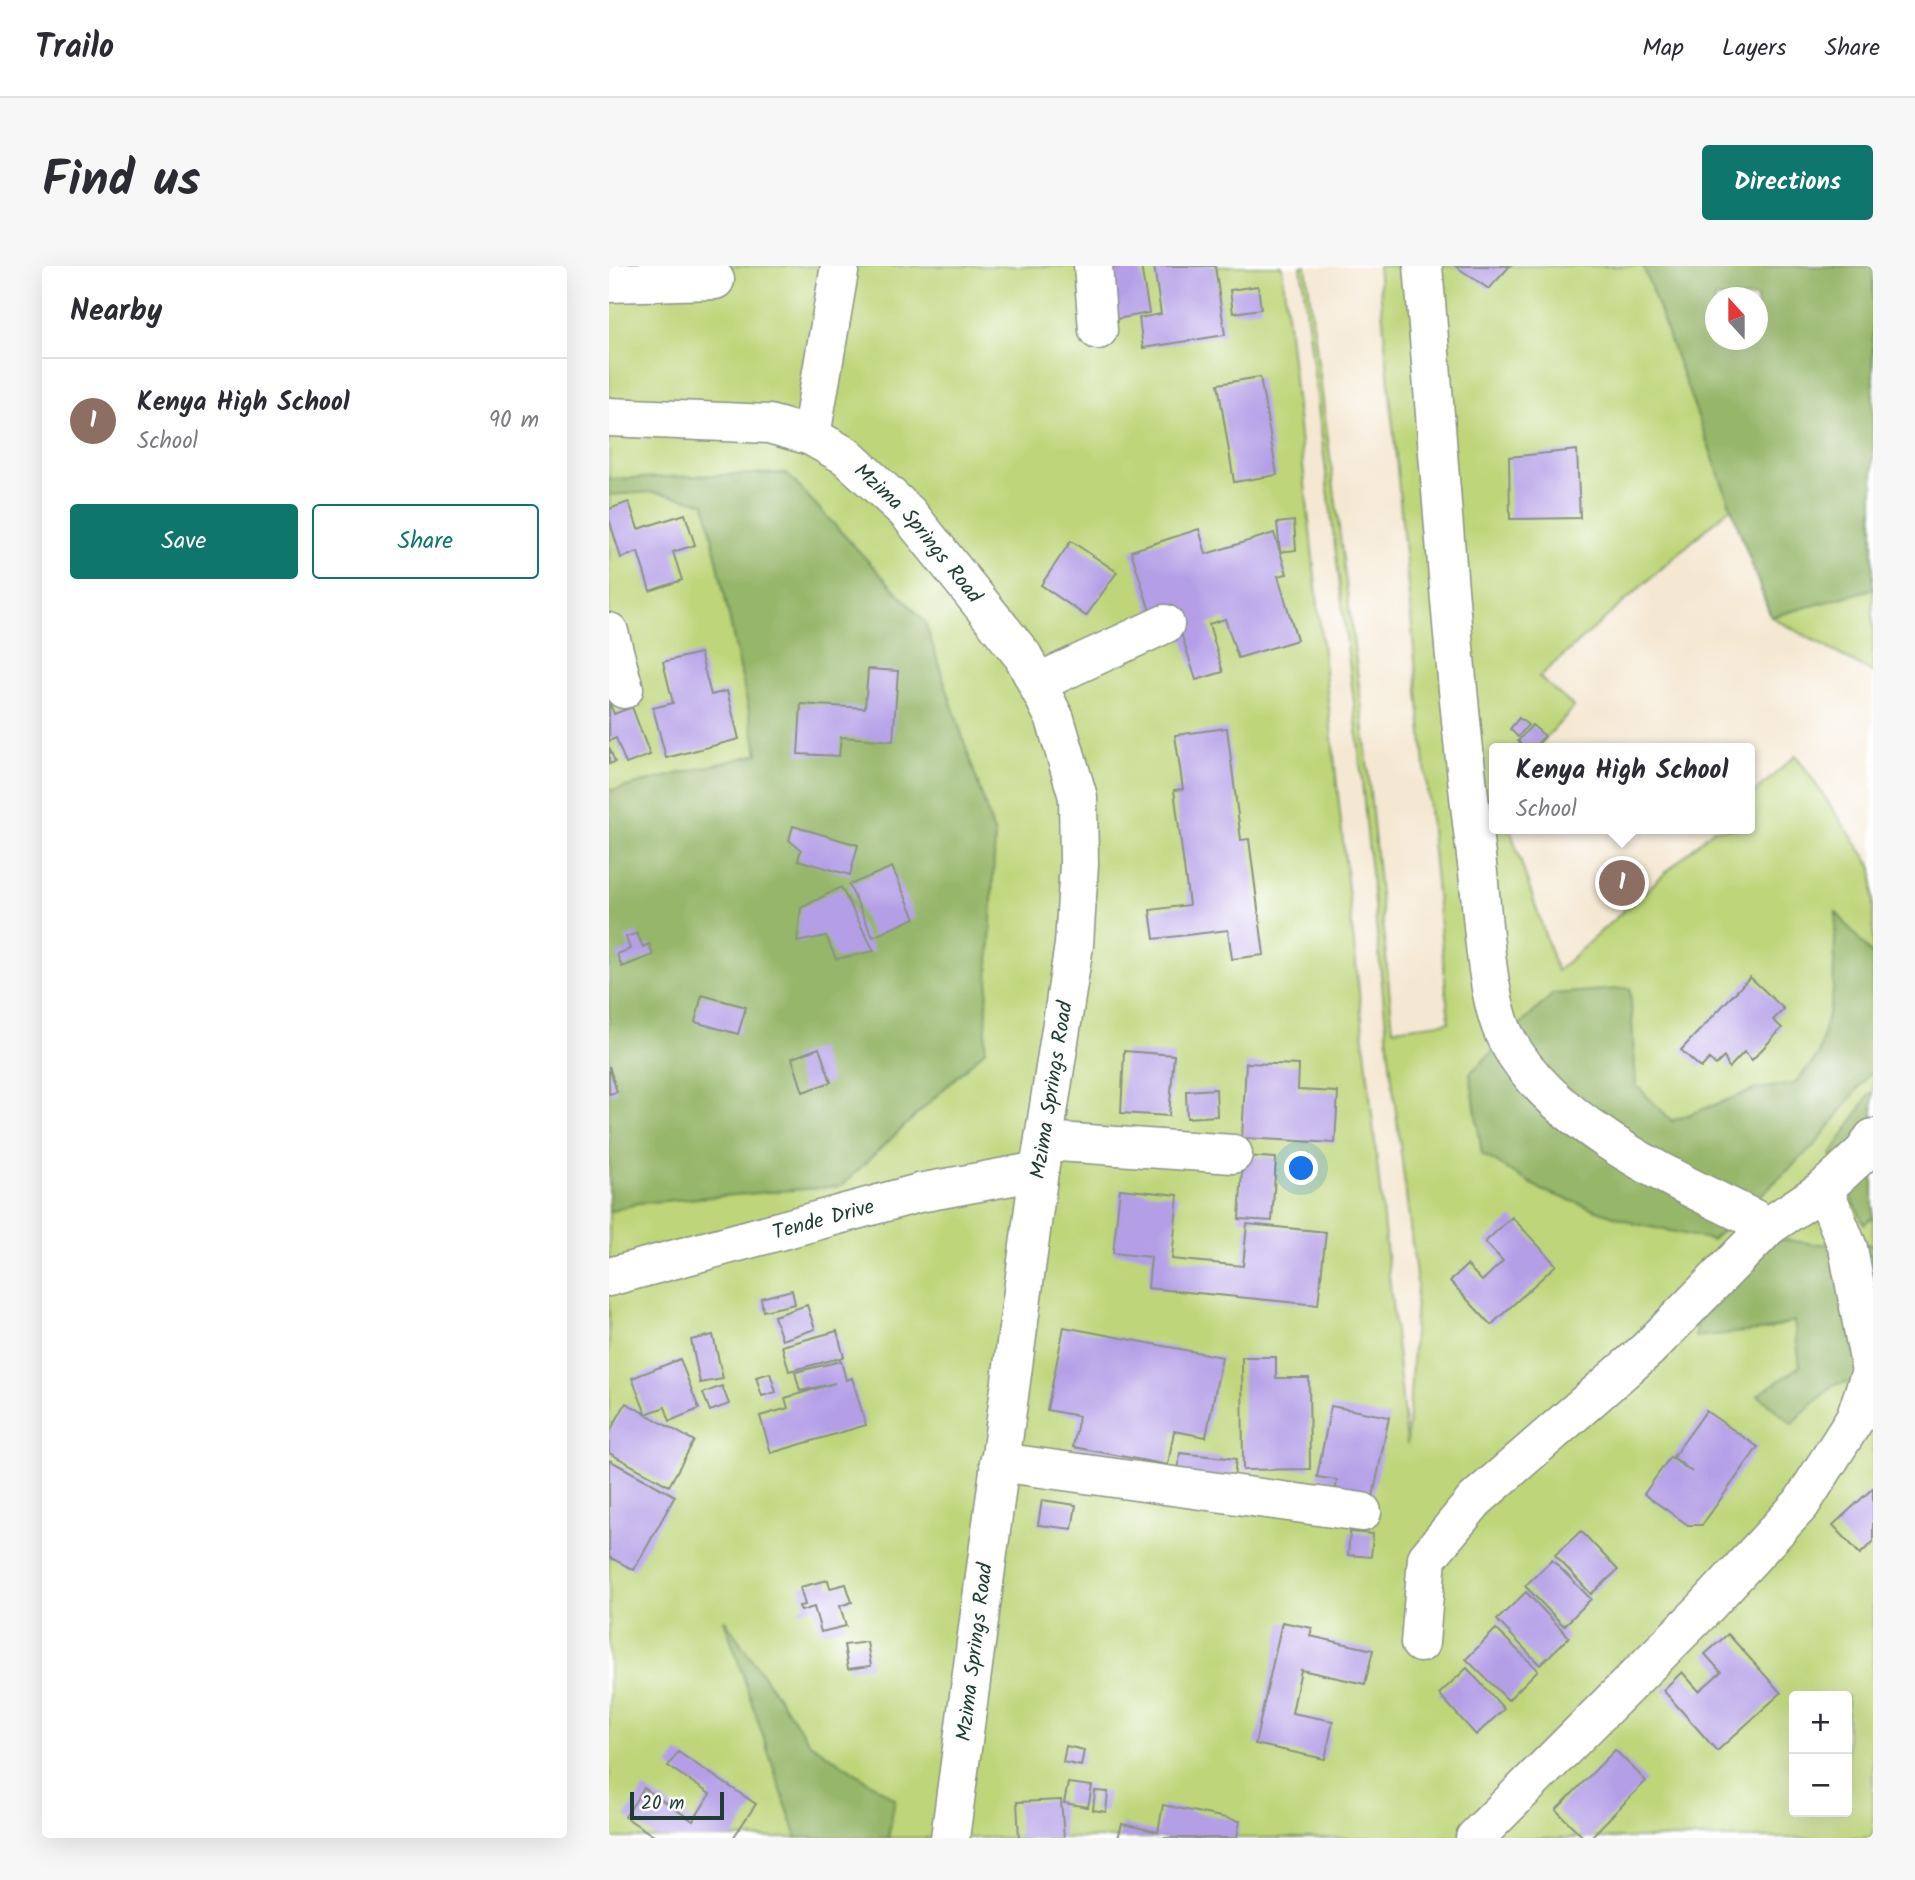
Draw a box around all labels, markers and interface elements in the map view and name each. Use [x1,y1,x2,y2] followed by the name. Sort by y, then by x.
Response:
[35,22,114,75] text: Trailo
[1642,29,1684,68] text: Map
[1722,29,1786,68] text: Layers
[1824,29,1880,68] text: Share
[42,143,200,221] text: Find us
[1702,145,1873,220] button: Directions
[1705,287,1768,350] north arrow
[70,288,162,336] text: Nearby
[137,382,350,424] text: Kenya High School
[90,403,96,439] text: 1
[489,403,539,439] text: 90 m
[137,424,198,460] text: School
[846,456,990,612] street label: Mzima Springs Road
[70,504,298,579] button: Save
[312,504,539,579] button: Share
[1489,743,1755,834] popup
[1516,750,1728,792] text: Kenya High School
[1516,792,1577,828] text: School
[1599,857,1645,909] pin: 1
[1022,998,1083,1181] street label: Mzima Springs Road
[1284,1151,1318,1185] your location
[769,1191,879,1250] street label: Tende Drive
[948,1561,1003,1743] street label: Mzima Springs Road
[1789,1691,1852,1817] map controls
[1789,1691,1852,1754] button: +
[1789,1754,1852,1817] button: −
[630,1789,725,1821] scale bar
[641,1789,684,1819] text: 20 m

